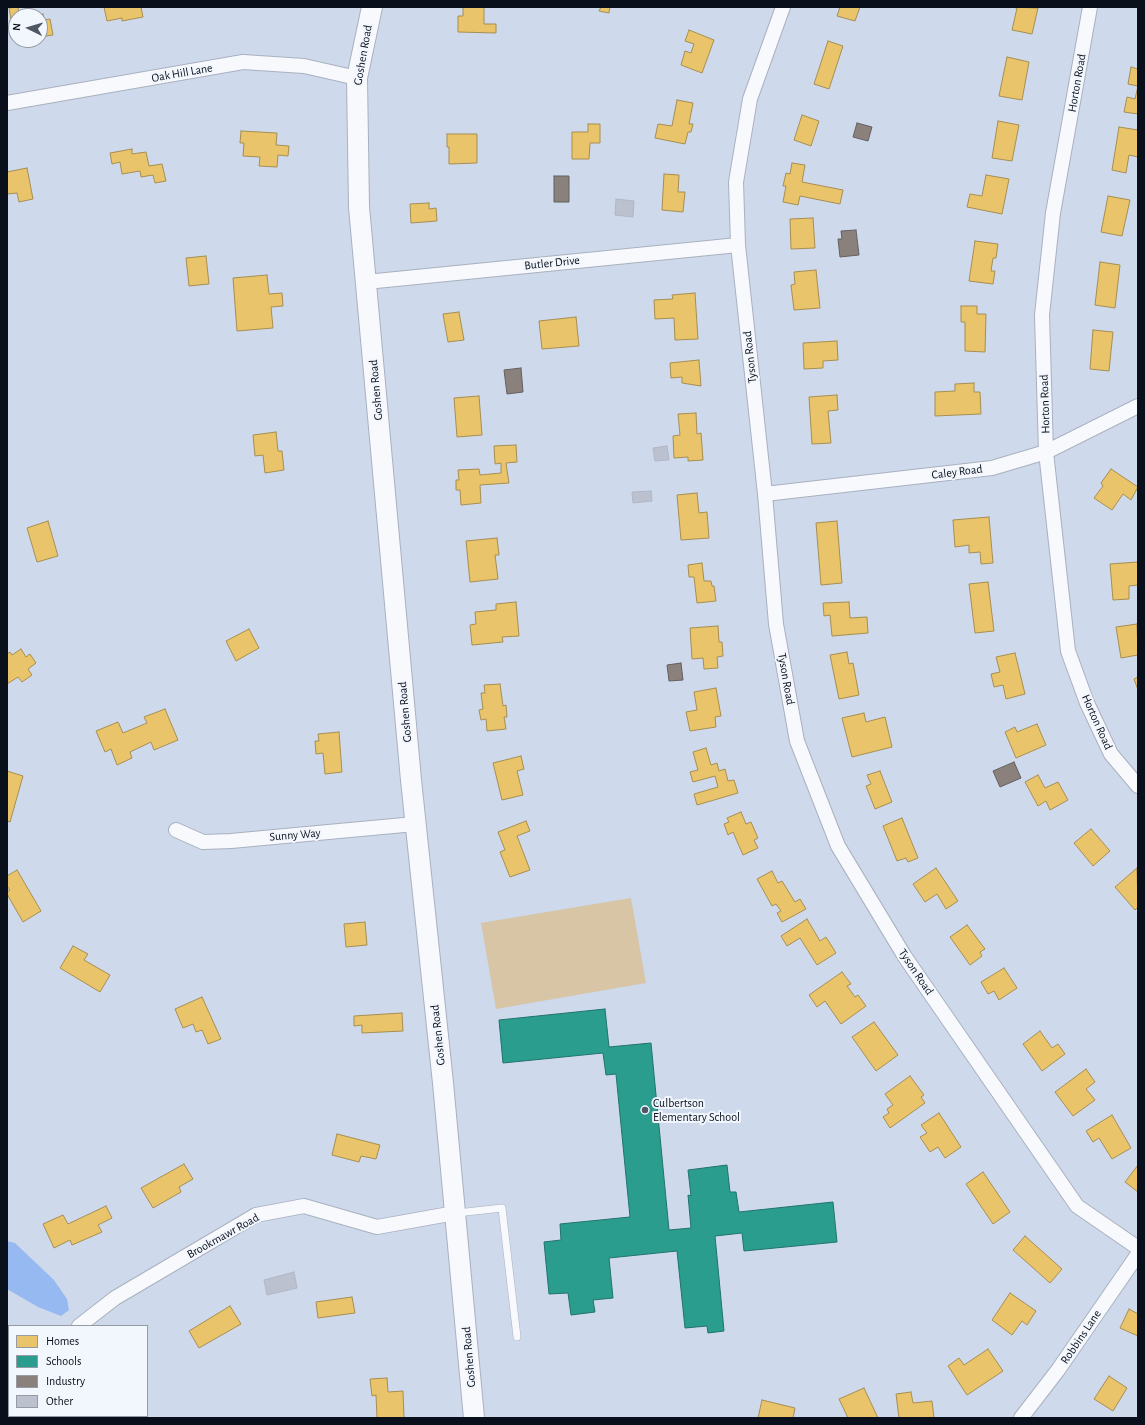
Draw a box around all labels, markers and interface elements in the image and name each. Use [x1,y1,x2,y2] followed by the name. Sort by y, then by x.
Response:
[8,8,48,48] north arrow
[11,23,22,31] text: N
[351,24,375,86] street label: Goshen Road
[1065,53,1089,113] street label: Horton Road
[150,61,214,85] street label: Oak Hill Lane
[524,253,580,273] street label: Butler Drive
[740,330,760,384] street label: Tyson Road
[366,359,386,421] street label: Goshen Road
[1037,374,1053,434] street label: Horton Road
[931,462,983,482] street label: Caley Road
[774,652,798,706] street label: Tyson Road
[395,681,415,743] street label: Goshen Road
[1078,692,1116,752] street label: Horton Road
[269,826,321,844] street label: Sunny Way
[895,946,937,998] street label: Tyson Road
[428,1004,448,1066] street label: Goshen Road
[653,1096,740,1124] place label: Culbertson Elementary School
[640,1105,650,1115] marker: Culbertson Elementary School
[184,1210,262,1262] street label: Brookmawr Road
[1058,1307,1104,1367] street label: Robbins Lane
[8,1325,148,1417] legend
[459,1326,479,1388] street label: Goshen Road
[46,1335,79,1347] text: Homes
[46,1355,81,1367] text: Schools
[46,1375,85,1387] text: Industry
[46,1395,73,1407] text: Other

